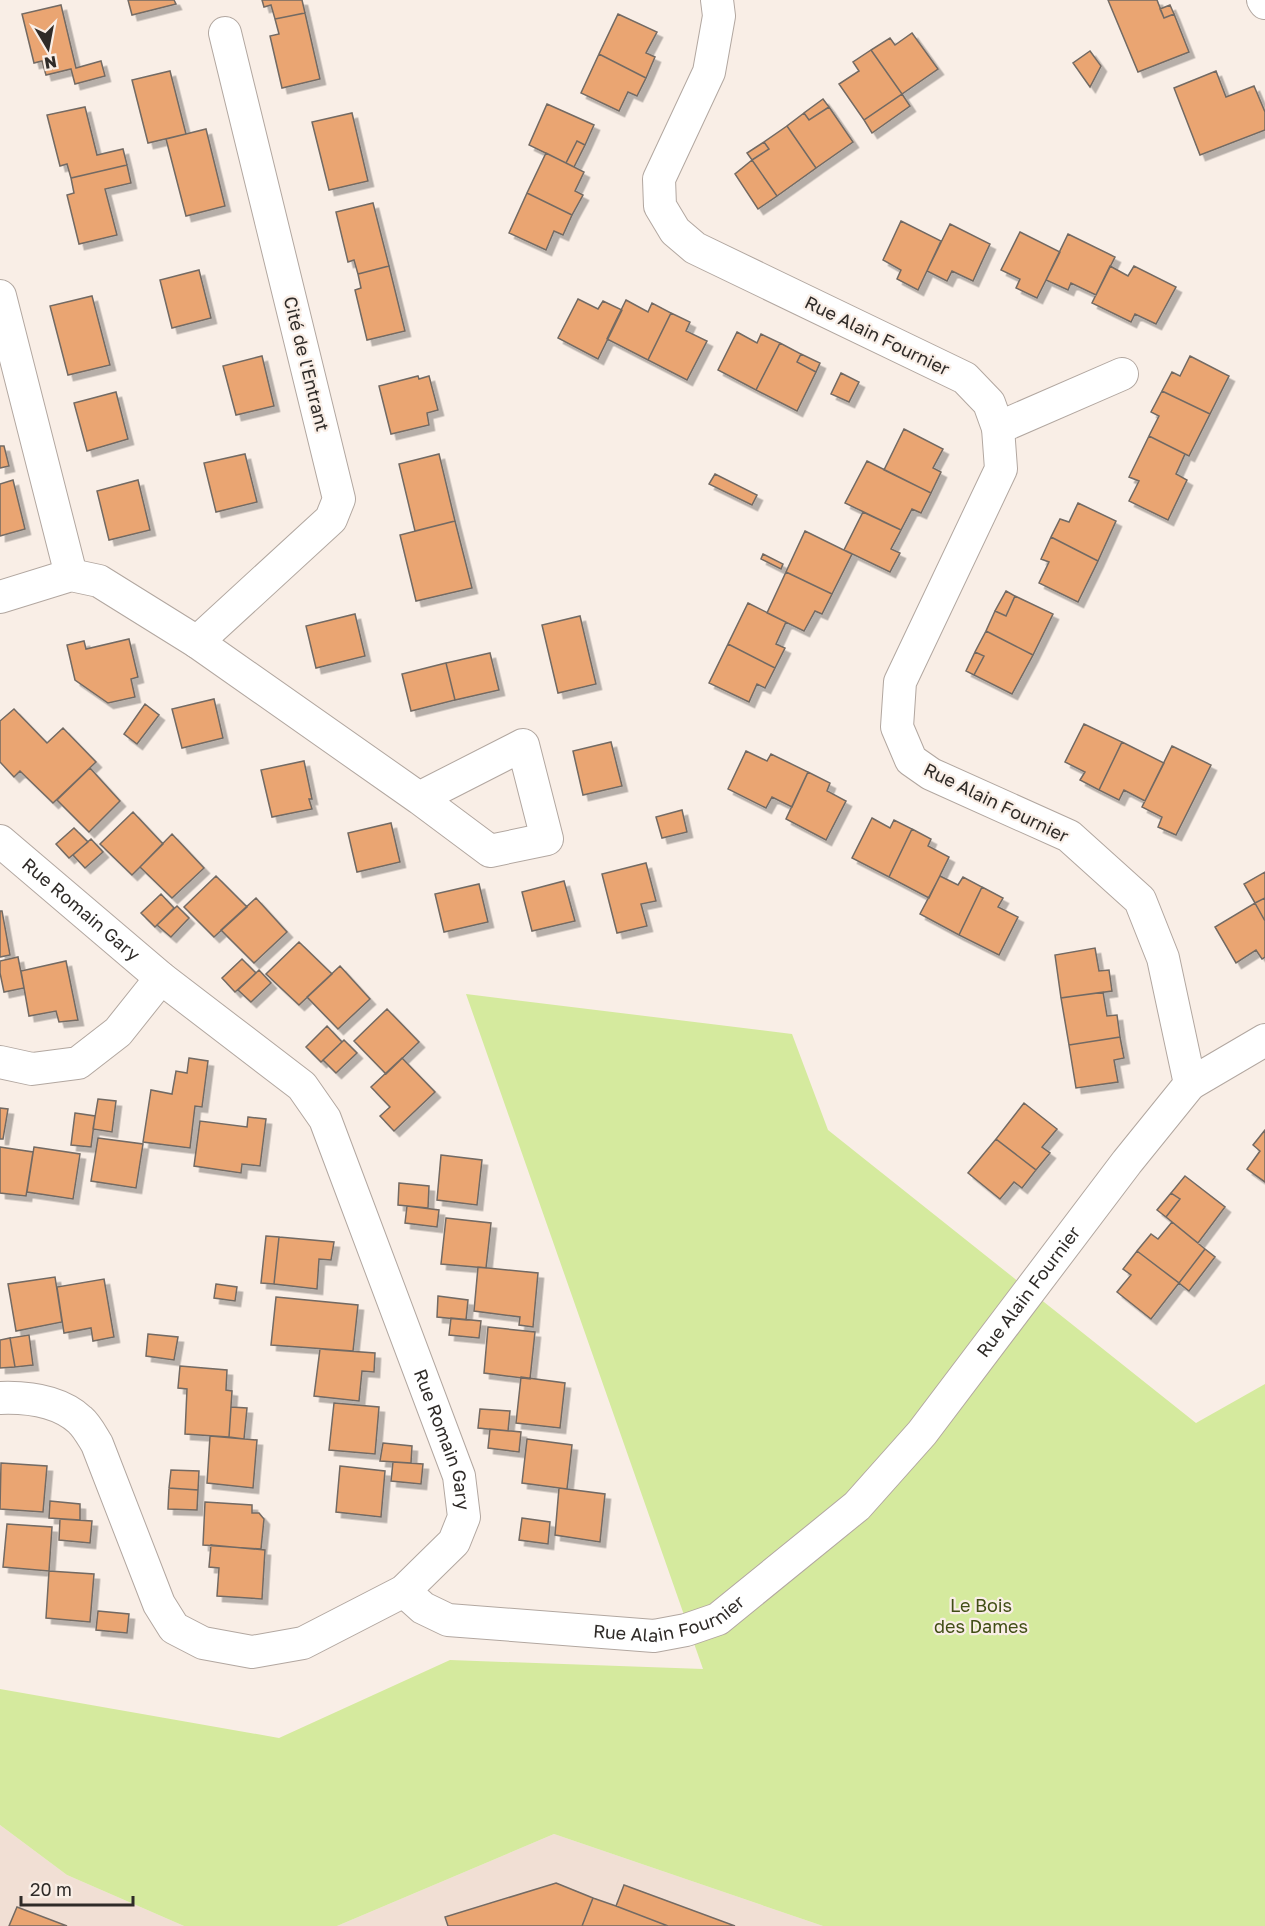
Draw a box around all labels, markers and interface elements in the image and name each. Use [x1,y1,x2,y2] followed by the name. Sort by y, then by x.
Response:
[18,18,78,78] north arrow
[43,52,58,74] text: N
[801,291,953,380] street label: Rue Alain Fournier
[280,294,334,434] street label: Cité de l'Entrant
[920,758,1072,847] street label: Rue Alain Fournier
[18,853,145,965] street label: Rue Romain Gary
[971,1222,1084,1361] street label: Rue Alain Fournier
[410,1366,475,1511] street label: Rue Romain Gary
[592,1590,748,1646] street label: Rue Alain Fournier
[934,1594,1028,1637] park label: Le Bois des Dames
[21,1869,134,1907] scale bar
[30,1878,72,1900] text: 20 m

